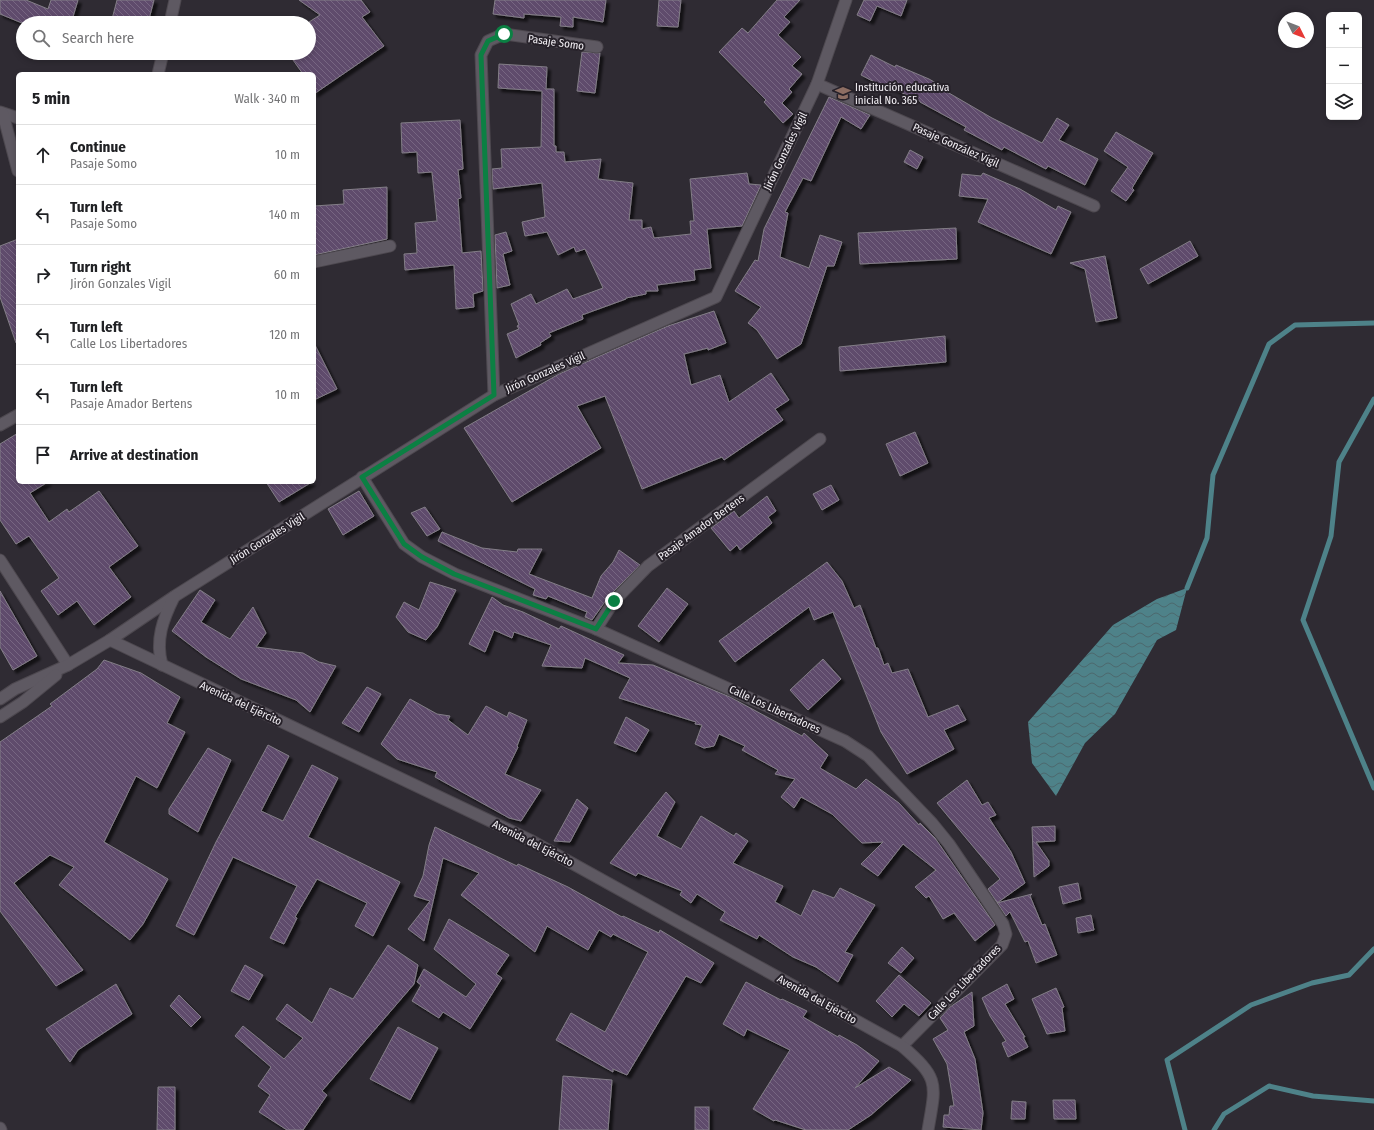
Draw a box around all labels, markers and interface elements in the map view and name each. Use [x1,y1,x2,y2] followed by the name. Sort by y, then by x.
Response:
[1278,12,1314,48] north arrow
[1326,12,1362,120] map controls
[1326,12,1362,48] button: +
[16,16,316,60] search box
[495,25,513,43] route start
[30,27,52,49] icon: search
[62,29,134,47] text: Search here
[527,32,585,53] street label: Pasaje Somo
[1326,48,1362,84] button: −
[855,81,949,107] place label: Institución educativa inicial No. 365
[834,84,852,102] school or university icon: Institución educativa inicial No. 365
[1326,84,1362,120] button: layers
[32,88,70,109] text: 5 min
[234,91,300,106] text: Walk · 340 m
[761,110,810,193] street label: Jirón Gonzales Vigil
[911,121,1001,170] street label: Pasaje González Vigil
[70,138,126,156] text: Continue
[32,144,54,166] icon: ahead
[275,147,300,162] text: 10 m
[70,156,137,171] text: Pasaje Somo
[70,198,123,216] text: Turn left
[32,204,54,226] icon: left
[269,207,300,222] text: 140 m
[70,216,137,231] text: Pasaje Somo
[70,258,131,276] text: Turn right
[32,264,54,286] icon: right
[274,267,300,282] text: 60 m
[70,276,171,291] text: Jirón Gonzales Vigil
[70,318,123,336] text: Turn left
[32,324,54,346] icon: left
[269,327,300,342] text: 120 m
[70,336,187,351] text: Calle Los Libertadores
[503,349,587,396] street label: Jirón Gonzales Vigil
[70,378,123,396] text: Turn left
[32,384,54,406] icon: left
[275,387,300,402] text: 10 m
[70,396,192,411] text: Pasaje Amador Bertens
[32,444,54,466] icon: arrive
[70,446,198,464] text: Arrive at destination
[656,492,747,563] street label: Pasaje Amador Bertens
[228,510,307,567] street label: Jirón Gonzales Vigil
[605,592,623,610] route end
[198,679,284,728] street label: Avenida del Ejército
[727,683,823,736] street label: Calle Los Libertadores
[490,817,576,870] street label: Avenida del Ejército
[925,942,1004,1023] street label: Calle Los Libertadores
[775,972,859,1027] street label: Avenida del Ejército

